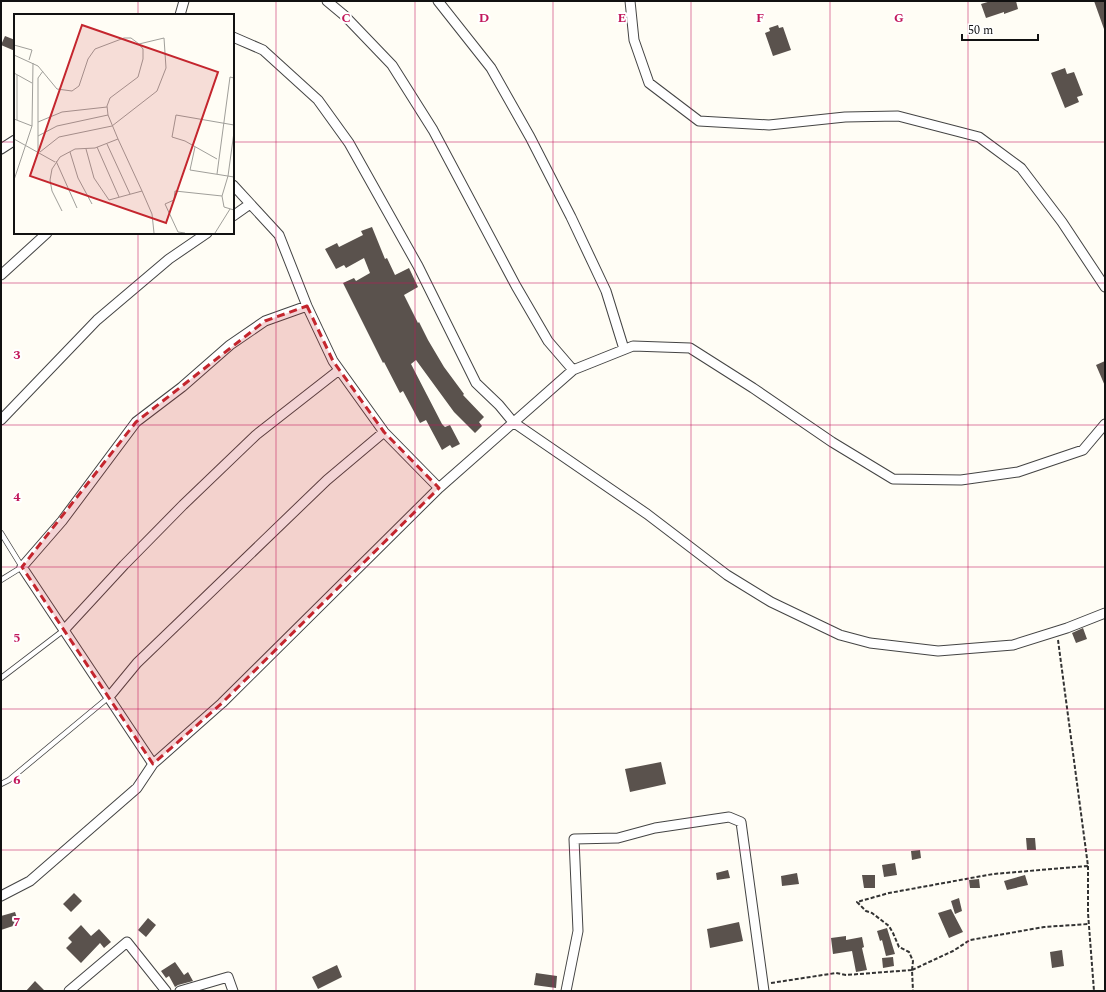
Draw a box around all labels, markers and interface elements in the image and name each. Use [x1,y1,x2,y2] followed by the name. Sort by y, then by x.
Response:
[341,8,351,28] text: C
[479,8,489,28] text: D
[618,8,627,28] text: E
[756,8,764,28] text: F
[894,8,904,28] text: G
[14,14,234,234] inset map
[962,16,1038,42] scale bar
[968,21,993,40] text: 50 m
[13,345,21,365] text: 3
[13,487,21,507] text: 4
[13,628,21,648] text: 5
[13,770,21,790] text: 6
[13,912,21,932] text: 7

